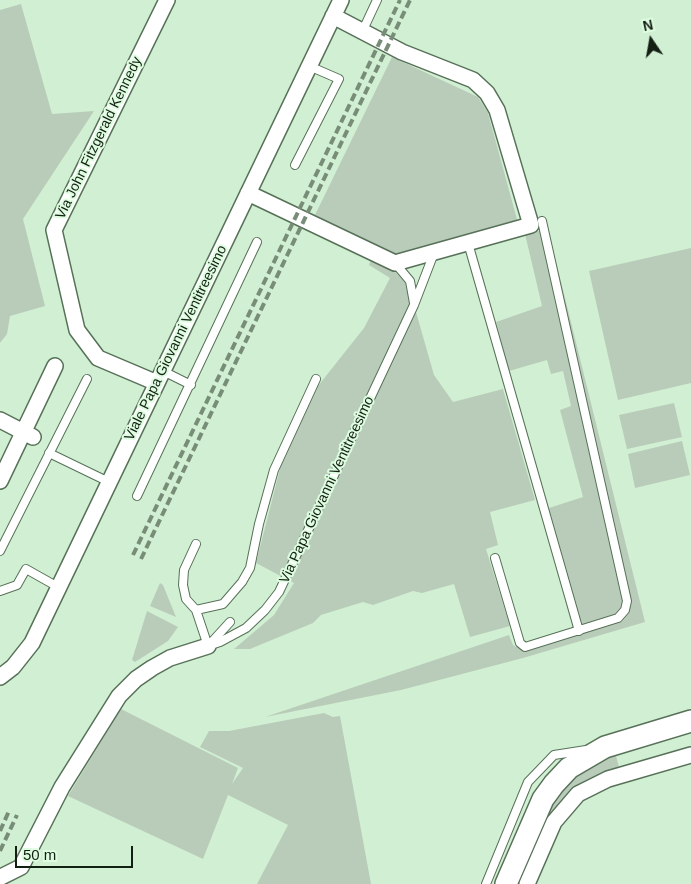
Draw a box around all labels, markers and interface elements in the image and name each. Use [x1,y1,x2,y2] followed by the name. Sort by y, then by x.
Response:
[626,15,676,65] north arrow
[641,16,654,34] text: N
[52,54,146,222] street label: Via John Fitzgerald Kennedy
[121,243,231,443] street label: Viale Papa Giovanni Ventitreesimo
[276,394,378,586] street label: Via Papa Giovanni Ventitreesimo
[18,836,135,868] scale bar
[23,846,56,863] text: 50 m

